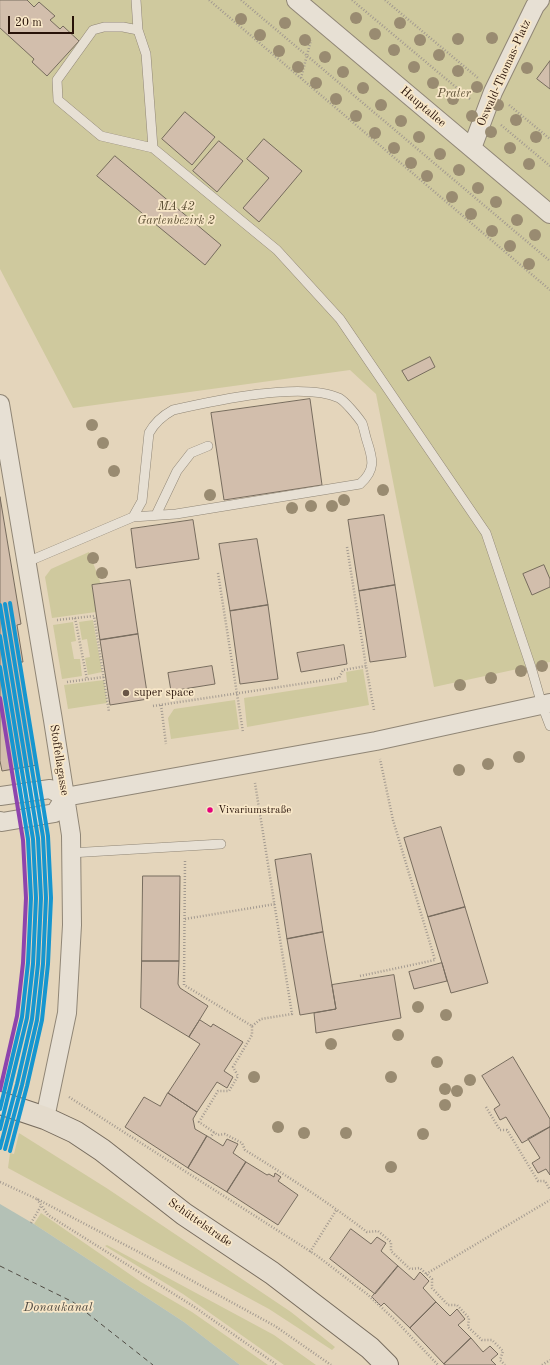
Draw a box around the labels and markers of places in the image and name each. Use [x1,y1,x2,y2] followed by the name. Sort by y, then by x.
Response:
[134,686,194,700] place label: super space
[121,688,131,698] marker: super space
[218,803,291,817] place label: Vivariumstraße
[205,805,215,815] marker: Vivariumstraße

